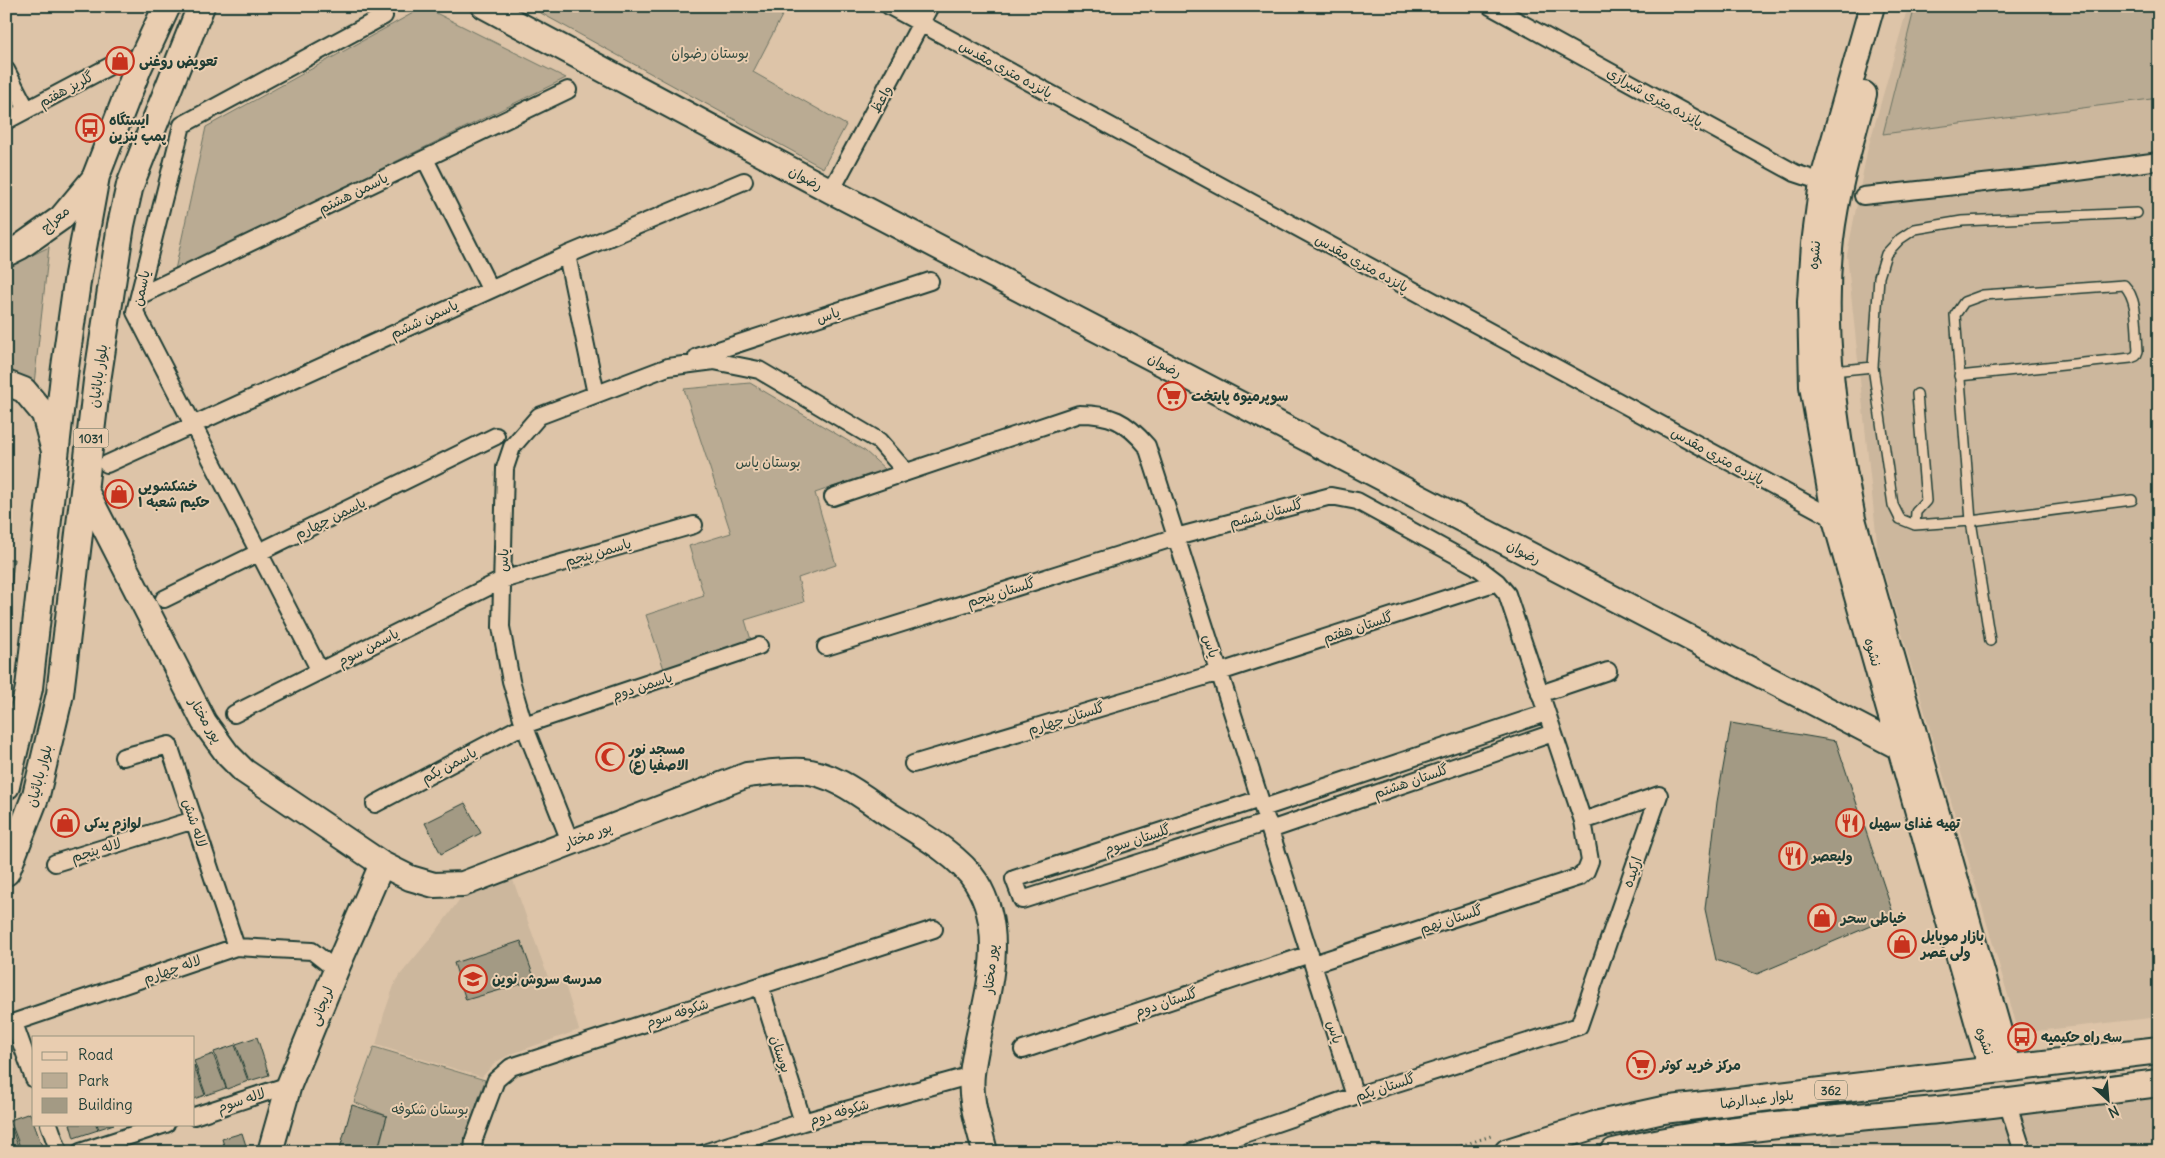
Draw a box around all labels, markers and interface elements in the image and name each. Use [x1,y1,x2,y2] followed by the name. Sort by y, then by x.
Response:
[956,36,1056,103] street label: پانزده متری مقدس
[671,44,749,62] park label: بوستان رضوان
[105,46,135,76] shop icon: تعویض روغنی
[139,52,218,71] place label: تعویض روغنی
[1603,63,1706,132] street label: پانزده متری شیرازی
[35,67,98,113] street label: گلریز هفتم
[866,82,896,116] street label: واعظ
[109,111,166,145] place label: ایستگاه پمپ بنزین
[75,113,105,143] bus stop icon: ایستگاه پمپ بنزین
[786,162,826,194] street label: رضوان
[315,168,392,219] street label: یاسمن هشتم
[37,201,74,237] street label: معراج
[1312,230,1412,297] street label: پانزده متری مقدس
[1804,240,1824,270] street label: نشوه
[128,268,154,308] street label: یاسمن
[387,295,462,344] street label: یاسمن ششم
[814,303,842,327] street label: یاس
[85,343,111,409] street label: بلوار بابائیان
[1145,349,1185,381] street label: رضوان
[1157,381,1187,411] supermarket icon: سوپرمیوه پایتخت
[1191,387,1288,406] place label: سوپرمیوه پایتخت
[1668,423,1768,490] street label: پانزده متری مقدس
[74,428,108,448] road number: 1031
[735,453,801,471] park label: بوستان یاس
[138,477,210,513] place label: خشکشویی حکیم شعبه ۱
[104,479,134,509] shop icon: خشکشویی حکیم شعبه ۱
[291,493,369,545] street label: یاسمن چهارم
[1227,495,1305,533] street label: گلستان ششم
[563,534,634,572] street label: یاسمن پنجم
[1504,536,1544,568] street label: رضوان
[494,548,512,572] street label: یاس
[965,573,1038,613] street label: گلستان پنجم
[1321,607,1396,649] street label: گلستان هفتم
[334,624,403,673] street label: یاسمن سوم
[1199,632,1223,660] street label: یاس
[1860,636,1886,668] street label: نشوه
[609,668,675,706] street label: یاسمن دوم
[184,693,227,747] street label: پور مختار
[1025,698,1107,740] street label: گلستان چهارم
[628,740,689,775] place label: مسجد نور الاصفیا (ع)
[595,742,625,772] mosque icon: مسجد نور الاصفیا (ع)
[22,743,56,809] street label: بلوار بابائیان
[418,743,481,789] street label: یاسمن یکم
[1371,760,1451,804] street label: گلستان هشتم
[179,796,211,850] street label: لاله شش
[50,808,80,838] shop icon: لوازم یدکی
[1835,808,1865,838] restaurant icon: تهیه غذای سهیل
[84,814,141,834] place label: لوازم یدکی
[1869,814,1961,832] place label: تهیه غذای سهیل
[561,818,615,854] street label: پور مختار
[1101,820,1174,861] street label: گلستان سوم
[69,834,124,868] street label: لاله پنجم
[1778,841,1808,871] restaurant icon: ولیعصر
[1810,847,1853,865] place label: ولیعصر
[1618,854,1646,890] street label: ارکیده
[1417,900,1485,940] street label: گلستان نهم
[1807,903,1837,933] shop icon: خیاطی سحر
[1839,909,1906,927] place label: خیاطی سحر
[1919,927,1984,961] place label: بازار موبایل ولی عصر
[1887,929,1917,959] shop icon: بازار موبایل ولی عصر
[979,943,1002,996] street label: پور مختار
[141,951,204,989] street label: لاله چهارم
[458,964,488,994] school or university icon: مدرسه سروش نوین
[492,970,602,989] place label: مدرسه سروش نوین
[1132,983,1200,1023] street label: گلستان دوم
[305,984,337,1028] street label: لریجانی
[643,994,712,1035] street label: شکوفه سوم
[1323,1018,1347,1046] street label: یاس
[2007,1022,2037,1052] bus stop icon: سه راه حکیمیه
[1971,1024,1999,1058] street label: نشوه
[2041,1028,2122,1046] place label: سه راه حکیمیه
[767,1033,795,1075] street label: بوستان
[32,1036,195,1126] legend
[78,1045,113,1064] text: Road
[1626,1050,1656,1080] supermarket icon: مرکز خرید کوثر
[1658,1056,1741,1075] place label: مرکز خرید کوثر
[1353,1069,1418,1107] street label: گلستان یکم
[78,1071,109,1090] text: Park
[2082,1076,2132,1126] north arrow
[1815,1080,1847,1100] road number: 362
[215,1084,268,1119] street label: لاله سوم
[1719,1086,1795,1112] street label: بلوار عبدالرضا
[78,1095,133,1114] text: Building
[807,1095,872,1131] street label: شکوفه دوم
[391,1100,469,1118] park label: بوستان شکوفه
[2105,1101,2122,1122] text: N

